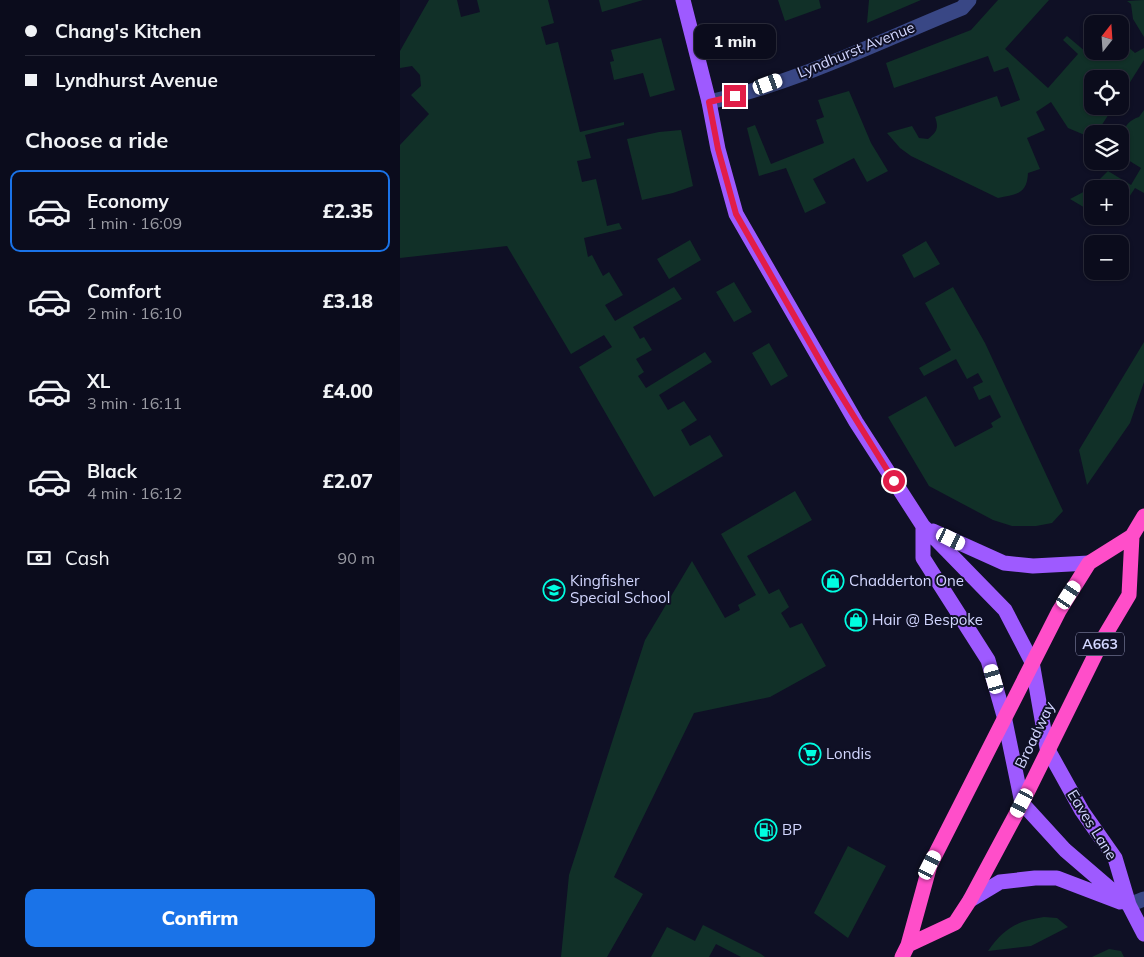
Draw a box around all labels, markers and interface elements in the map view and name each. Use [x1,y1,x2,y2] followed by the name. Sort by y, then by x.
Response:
[1084,15,1129,60] north arrow
[1084,15,1129,280] map controls
[794,17,917,82] street label: Lyndhurst Avenue
[55,19,202,43] text: Chang's Kitchen
[694,23,776,58] callout: 1 min
[714,31,756,51] text: 1 min
[55,68,218,92] text: Lyndhurst Avenue
[1084,70,1129,115] button: locate
[751,72,784,96] car
[724,85,746,107] route end
[1084,125,1129,170] button: layers
[25,126,168,154] text: Choose a ride
[1084,180,1129,225] button: +
[27,189,72,234] icon: car
[87,189,169,213] text: Economy
[322,199,373,223] text: £2.35
[87,213,182,233] text: 1 min · 16:09
[1084,235,1129,280] button: −
[27,279,72,324] icon: car
[87,279,161,303] text: Comfort
[322,289,373,313] text: £3.18
[87,303,182,323] text: 2 min · 16:10
[27,369,72,414] icon: car
[87,369,110,393] text: XL
[322,379,373,403] text: £4.00
[87,393,182,413] text: 3 min · 16:11
[27,459,72,504] icon: car
[87,459,137,483] text: Black
[322,469,373,493] text: £2.07
[883,470,905,492] route start
[87,483,182,503] text: 4 min · 16:12
[934,526,967,552] car
[25,544,53,572] icon: cash
[65,546,110,570] text: Cash
[338,548,375,568] text: 90 m
[821,569,845,593] shop icon: Chadderton One
[570,571,670,607] place label: Kingfisher Special School
[849,571,964,590] place label: Chadderton One
[542,578,566,602] school or university icon: Kingfisher Special School
[1054,578,1083,612] car
[844,608,868,632] shop icon: Hair @ Bespoke
[872,610,983,629] place label: Hair @ Bespoke
[1076,633,1124,656] road number: A663
[982,663,1005,695] car
[1010,698,1059,771] street label: Broadway
[798,742,822,766] supermarket icon: Londis
[826,744,871,763] place label: Londis
[1008,786,1035,820] car
[1063,786,1121,863] street label: Eaves Lane
[754,818,778,842] fuel station icon: BP
[782,820,802,839] place label: BP
[916,848,943,882] car
[25,889,375,947] button: Confirm

